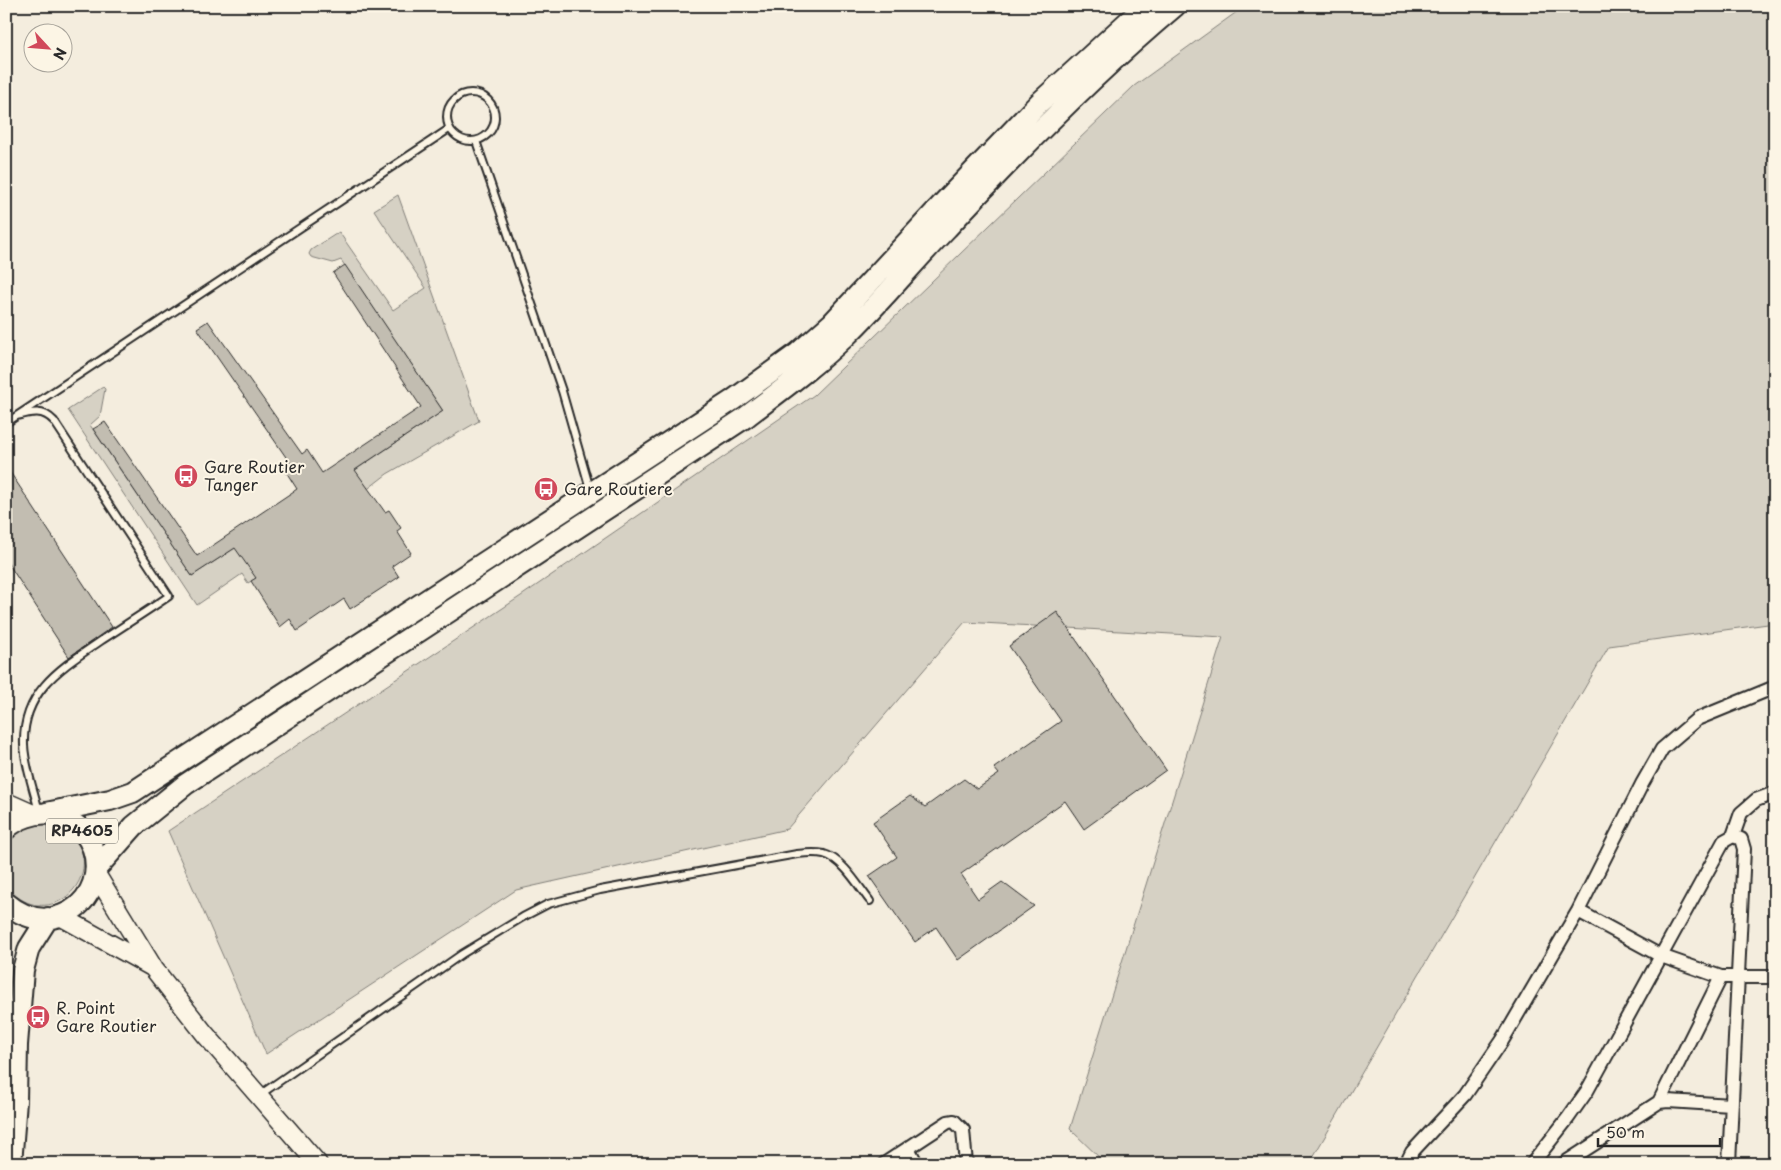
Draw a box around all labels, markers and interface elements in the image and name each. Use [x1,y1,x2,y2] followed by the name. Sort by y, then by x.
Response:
[22,22,72,72] north arrow
[48,44,72,64] text: N
[204,454,305,496] place label: Gare Routier Tanger
[173,463,199,489] bus stop icon: Gare Routier Tanger
[533,476,559,502] bus stop icon: Gare Routiere
[564,476,673,500] place label: Gare Routiere
[46,818,118,844] road number: RP4605
[56,995,157,1037] place label: R. Point Gare Routier
[25,1004,51,1030] bus stop icon: R. Point Gare Routier
[1598,1115,1721,1147] scale bar
[1606,1120,1645,1143] text: 50 m

